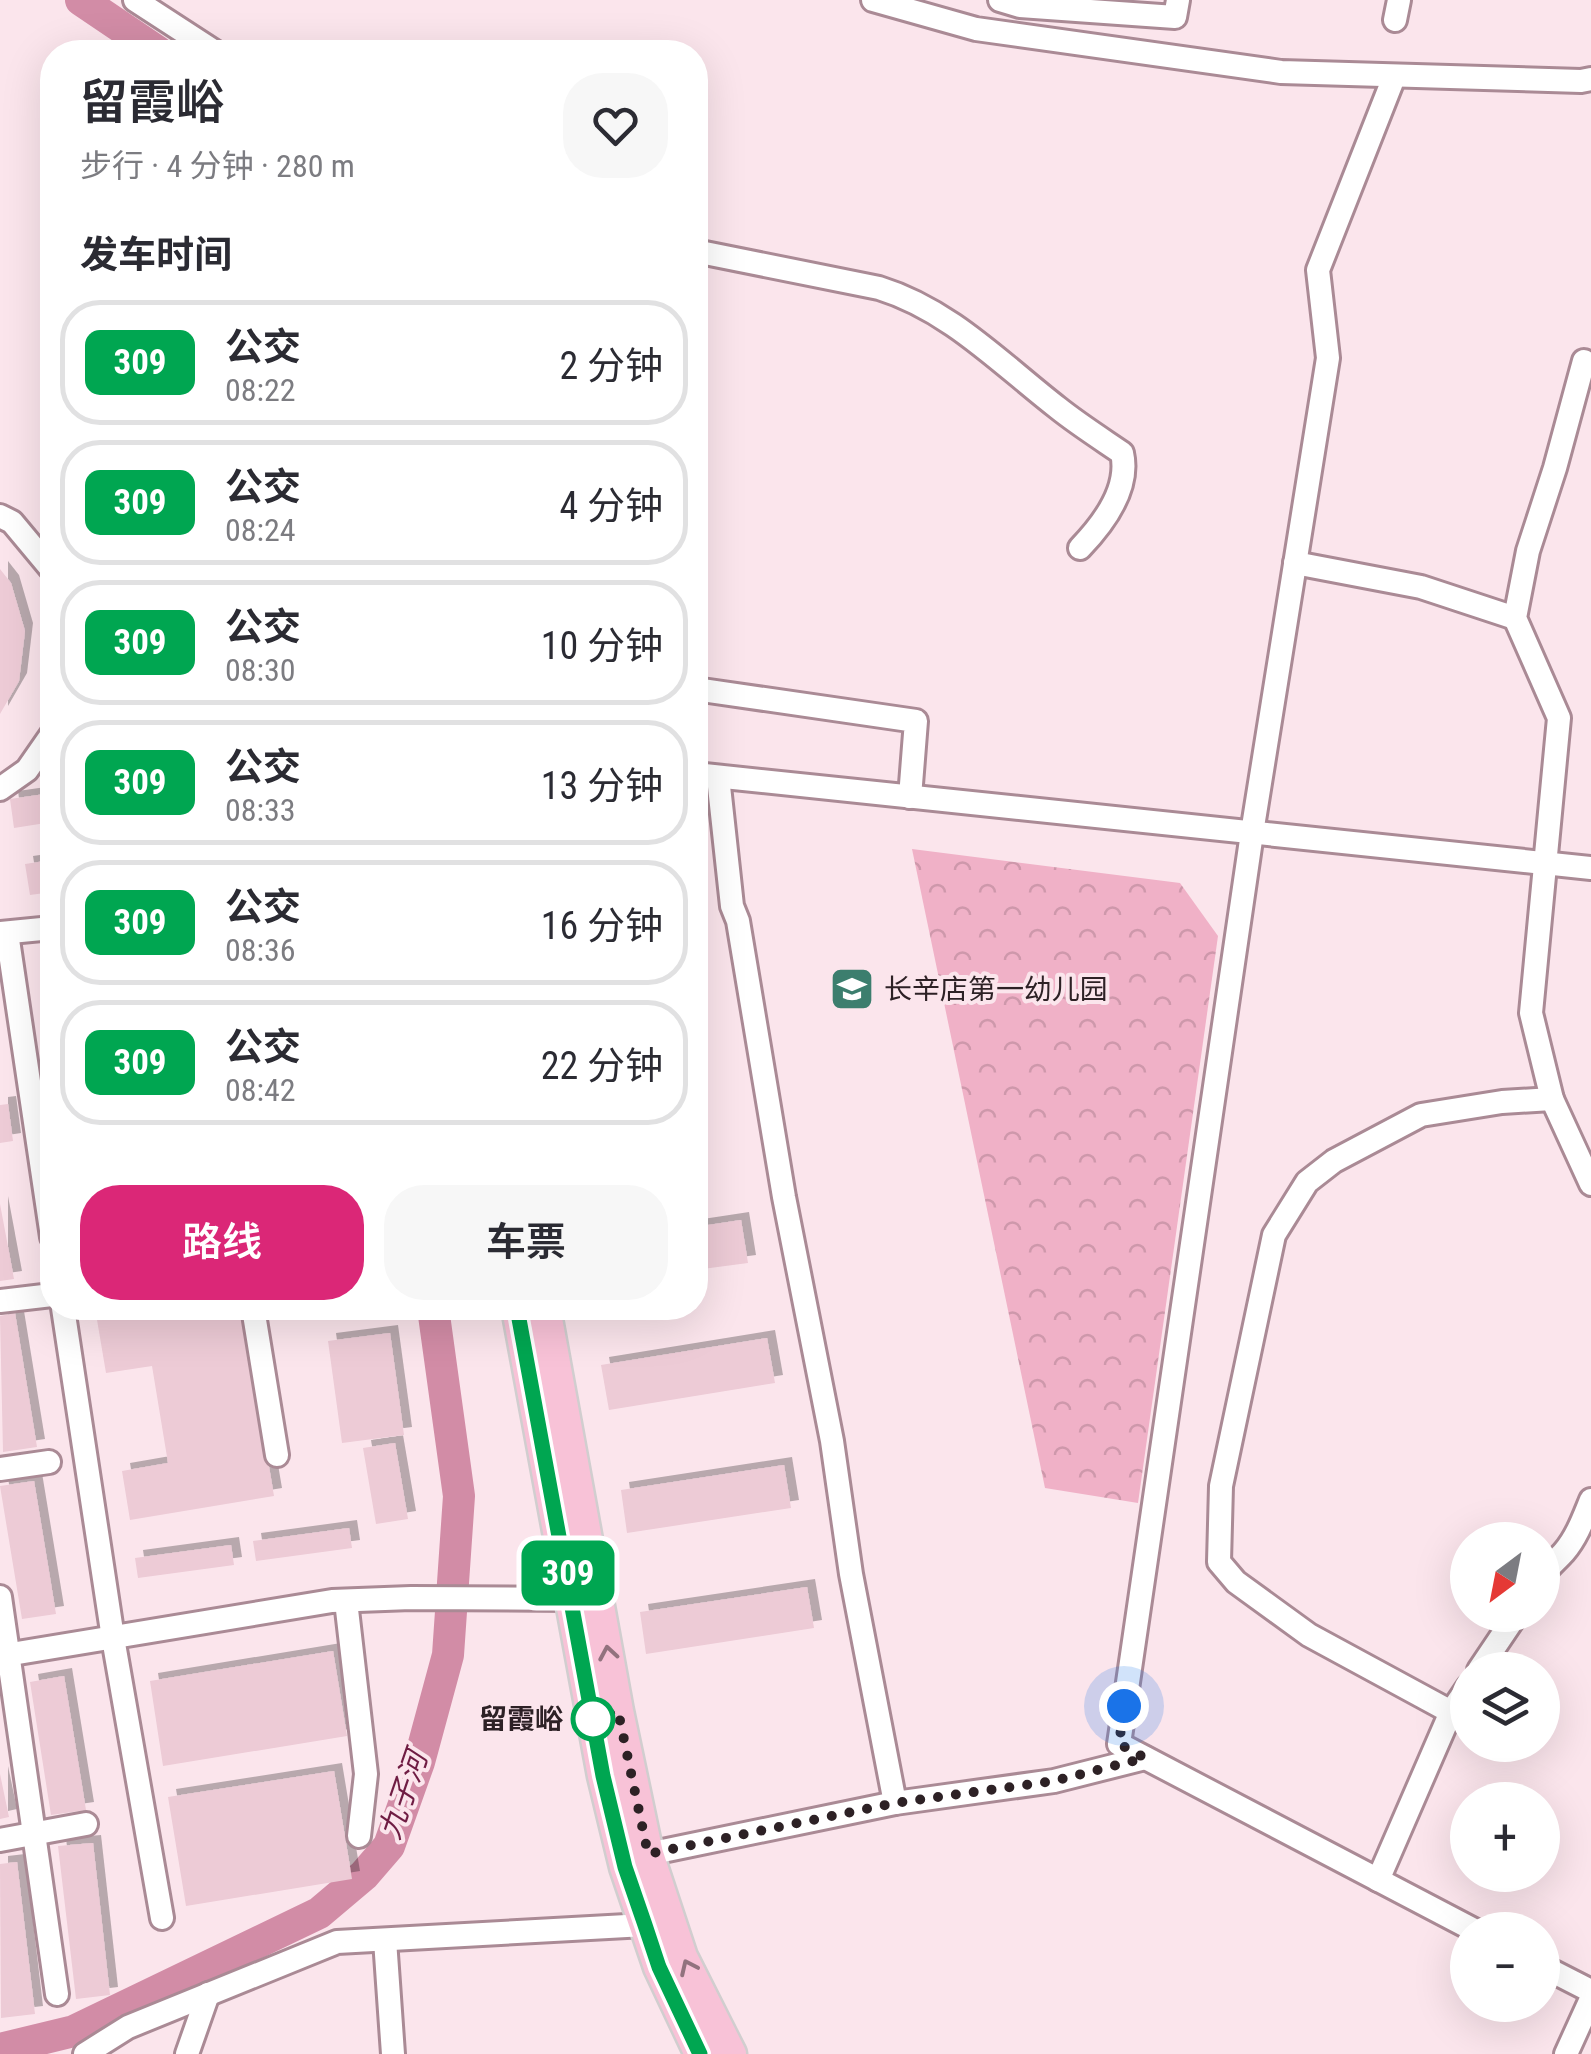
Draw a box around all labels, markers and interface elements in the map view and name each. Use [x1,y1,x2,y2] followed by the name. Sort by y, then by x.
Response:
[563,73,668,178] button: heart
[80,74,224,131] text: 留霞峪
[80,147,355,185] text: 步行 · 4 分钟 · 280 m
[80,233,232,277] text: 发车时间
[225,325,301,369] text: 公交
[113,342,167,383] text: 309
[560,344,663,388] text: 2 分钟
[225,371,296,409] text: 08:22
[225,465,301,509] text: 公交
[113,482,167,523] text: 309
[560,484,663,528] text: 4 分钟
[225,511,296,549] text: 08:24
[225,605,301,649] text: 公交
[113,622,167,663] text: 309
[541,624,663,668] text: 10 分钟
[225,651,296,689] text: 08:30
[225,745,301,789] text: 公交
[113,762,167,803] text: 309
[541,764,663,808] text: 13 分钟
[225,791,296,829] text: 08:33
[225,885,301,929] text: 公交
[113,902,167,943] text: 309
[541,904,663,948] text: 16 分钟
[225,931,296,969] text: 08:36
[829,966,875,1012] school or university icon: 长辛店第一幼儿园
[884,973,1108,1006] place label: 长辛店第一幼儿园
[225,1025,301,1069] text: 公交
[113,1042,167,1083] text: 309
[541,1044,663,1088] text: 22 分钟
[225,1071,296,1109] text: 08:42
[80,1185,364,1300] button: 路线
[384,1185,668,1300] button: 车票
[1450,1522,1560,1632] north arrow
[1450,1522,1560,2022] map controls
[510,1540,626,1606] line badge: 309
[541,1553,595,1594] text: 309
[598,1644,619,1661] one-way arrow
[1450,1652,1560,1762] button: layers
[1099,1681,1149,1731] your location
[572,1698,614,1740] marker: 留霞峪
[479,1703,564,1736] place label: 留霞峪
[372,1742,436,1843] water label: 九子河
[1450,1782,1560,1892] button: +
[1450,1912,1560,2022] button: −
[680,1959,700,1977] one-way arrow

